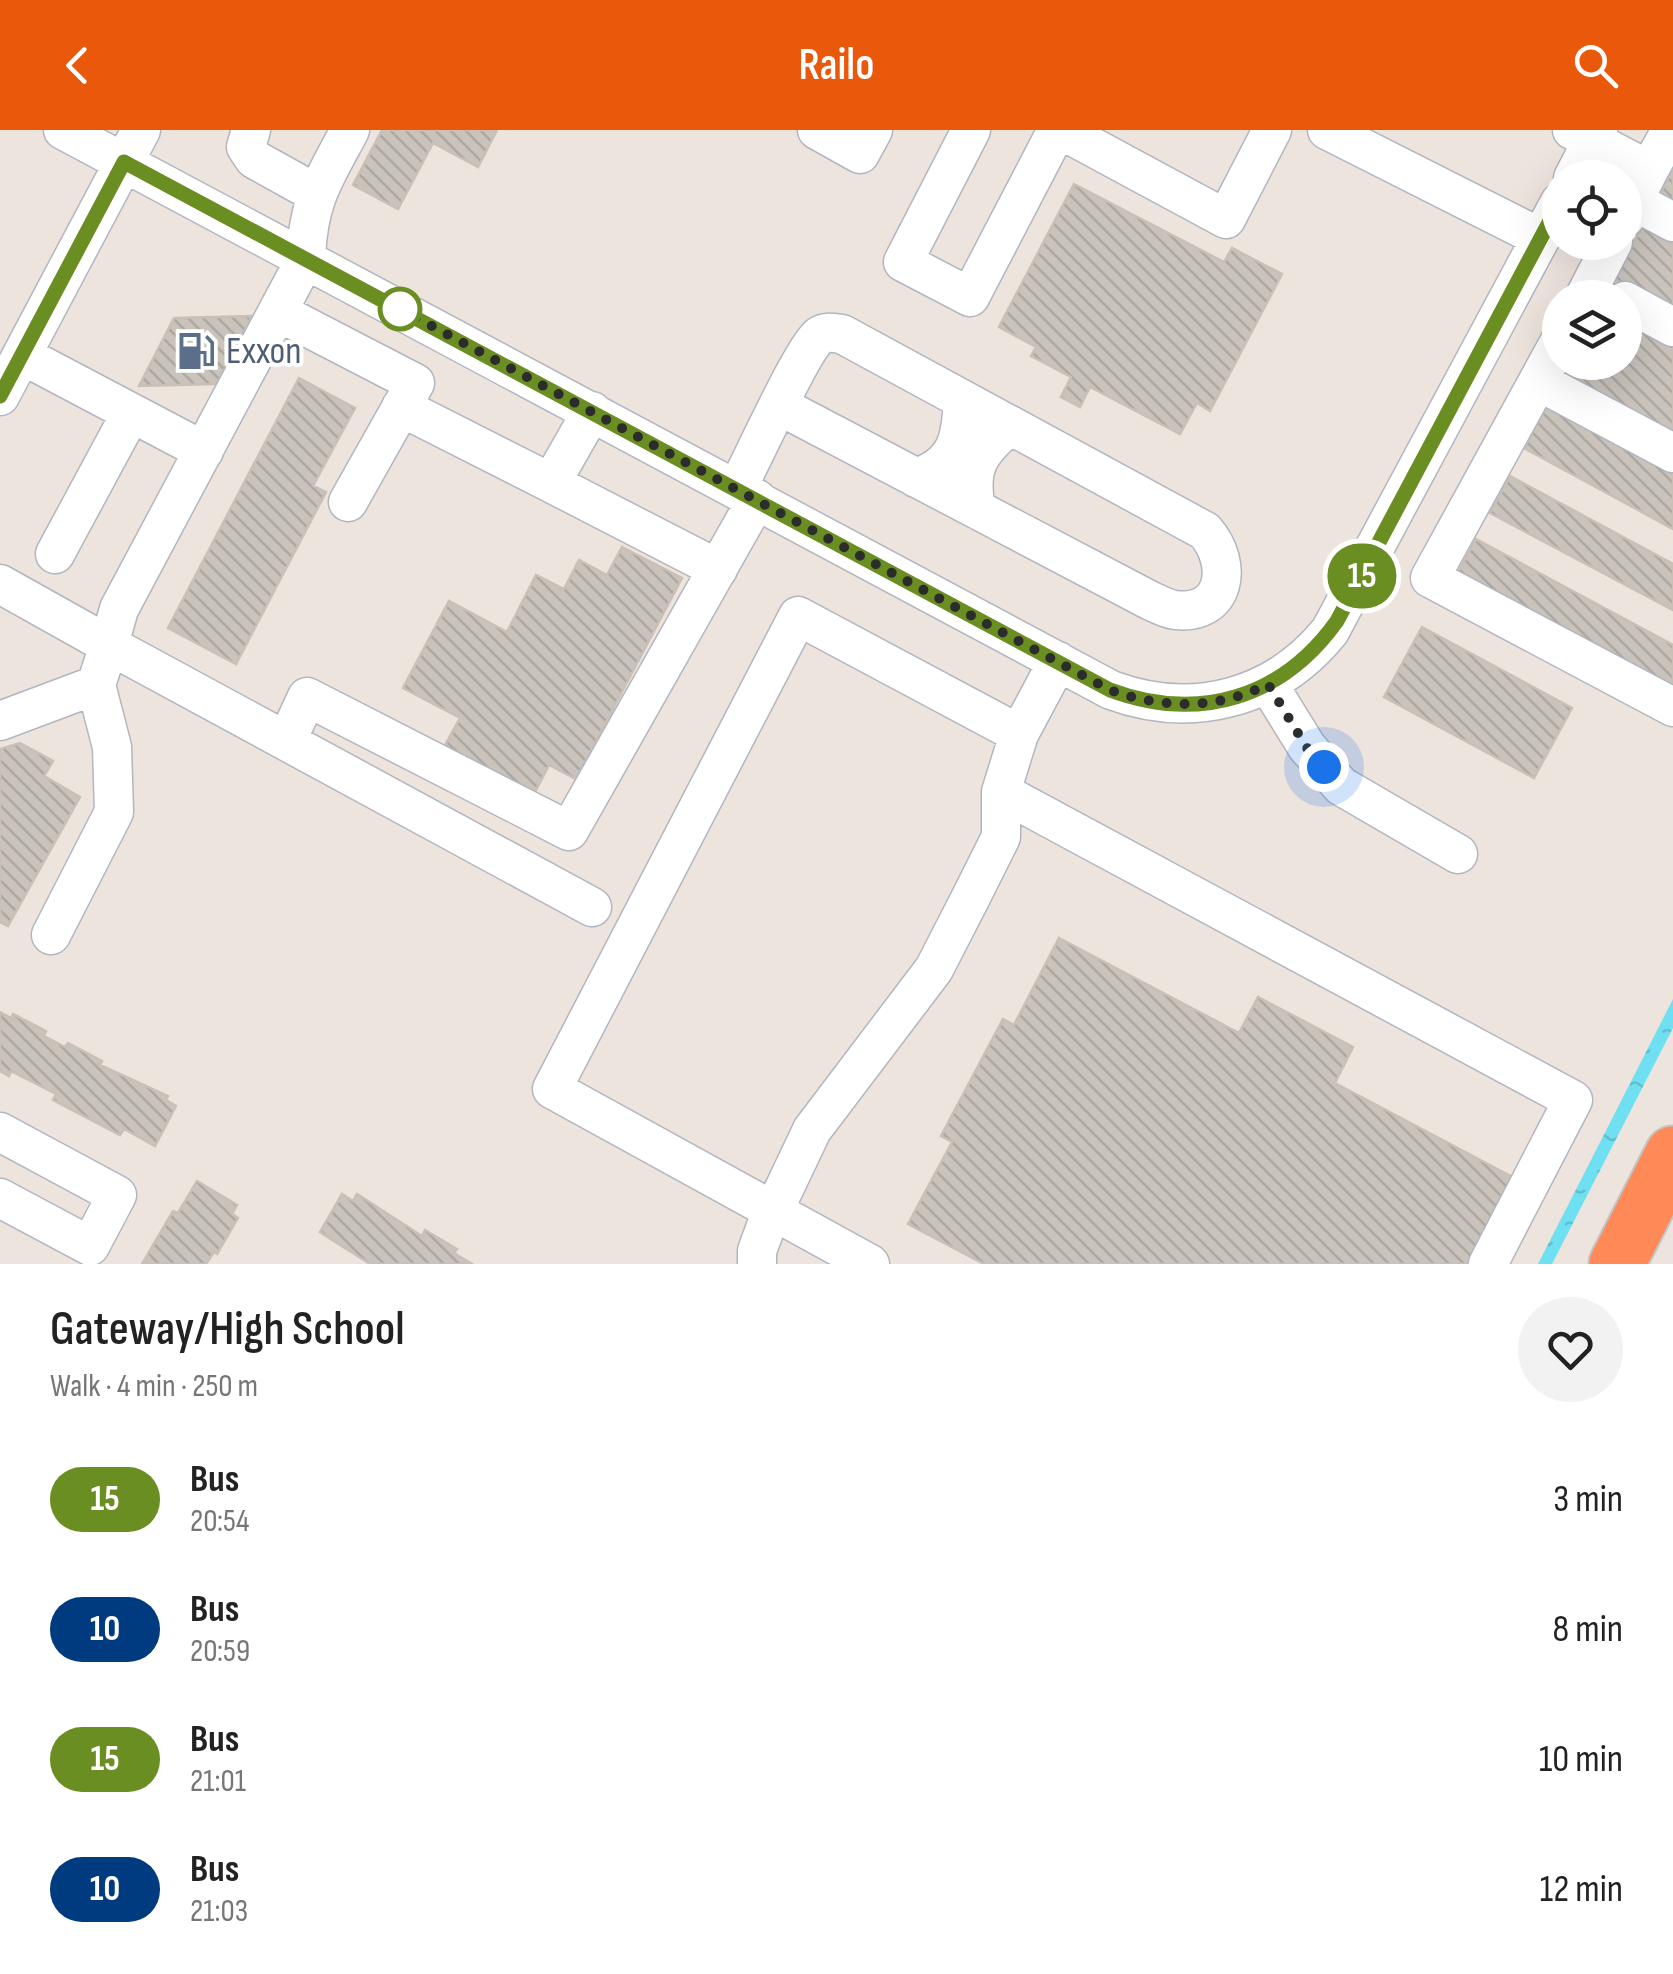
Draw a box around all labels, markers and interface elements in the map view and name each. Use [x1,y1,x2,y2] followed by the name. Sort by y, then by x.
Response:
[50,38,105,93] icon: back
[799,38,874,93] text: Railo
[1568,38,1623,93] icon: search
[1542,160,1642,380] map controls
[1542,160,1642,260] button: locate
[1542,280,1642,380] button: layers
[379,288,421,330] unlabelled marker
[226,329,302,374] place label: Exxon
[175,330,217,372] fuel station icon: Exxon
[1317,544,1407,608] line badge: 15
[1347,555,1377,598] text: 15
[1299,742,1349,792] your location
[1518,1297,1623,1402] button: heart
[50,1301,405,1358] text: Gateway/High School
[50,1367,258,1406] text: Walk · 4 min · 250 m
[190,1457,239,1502] text: Bus
[1553,1477,1623,1522] text: 3 min
[90,1478,120,1521] text: 15
[190,1502,249,1541] text: 20:54
[190,1587,239,1632] text: Bus
[1553,1607,1623,1652] text: 8 min
[90,1608,120,1651] text: 10
[190,1632,250,1671] text: 20:59
[190,1717,239,1762] text: Bus
[1539,1737,1623,1782] text: 10 min
[90,1738,120,1781] text: 15
[190,1762,246,1801] text: 21:01
[190,1847,239,1892] text: Bus
[1540,1867,1623,1912] text: 12 min
[90,1868,120,1911] text: 10
[190,1892,248,1931] text: 21:03

